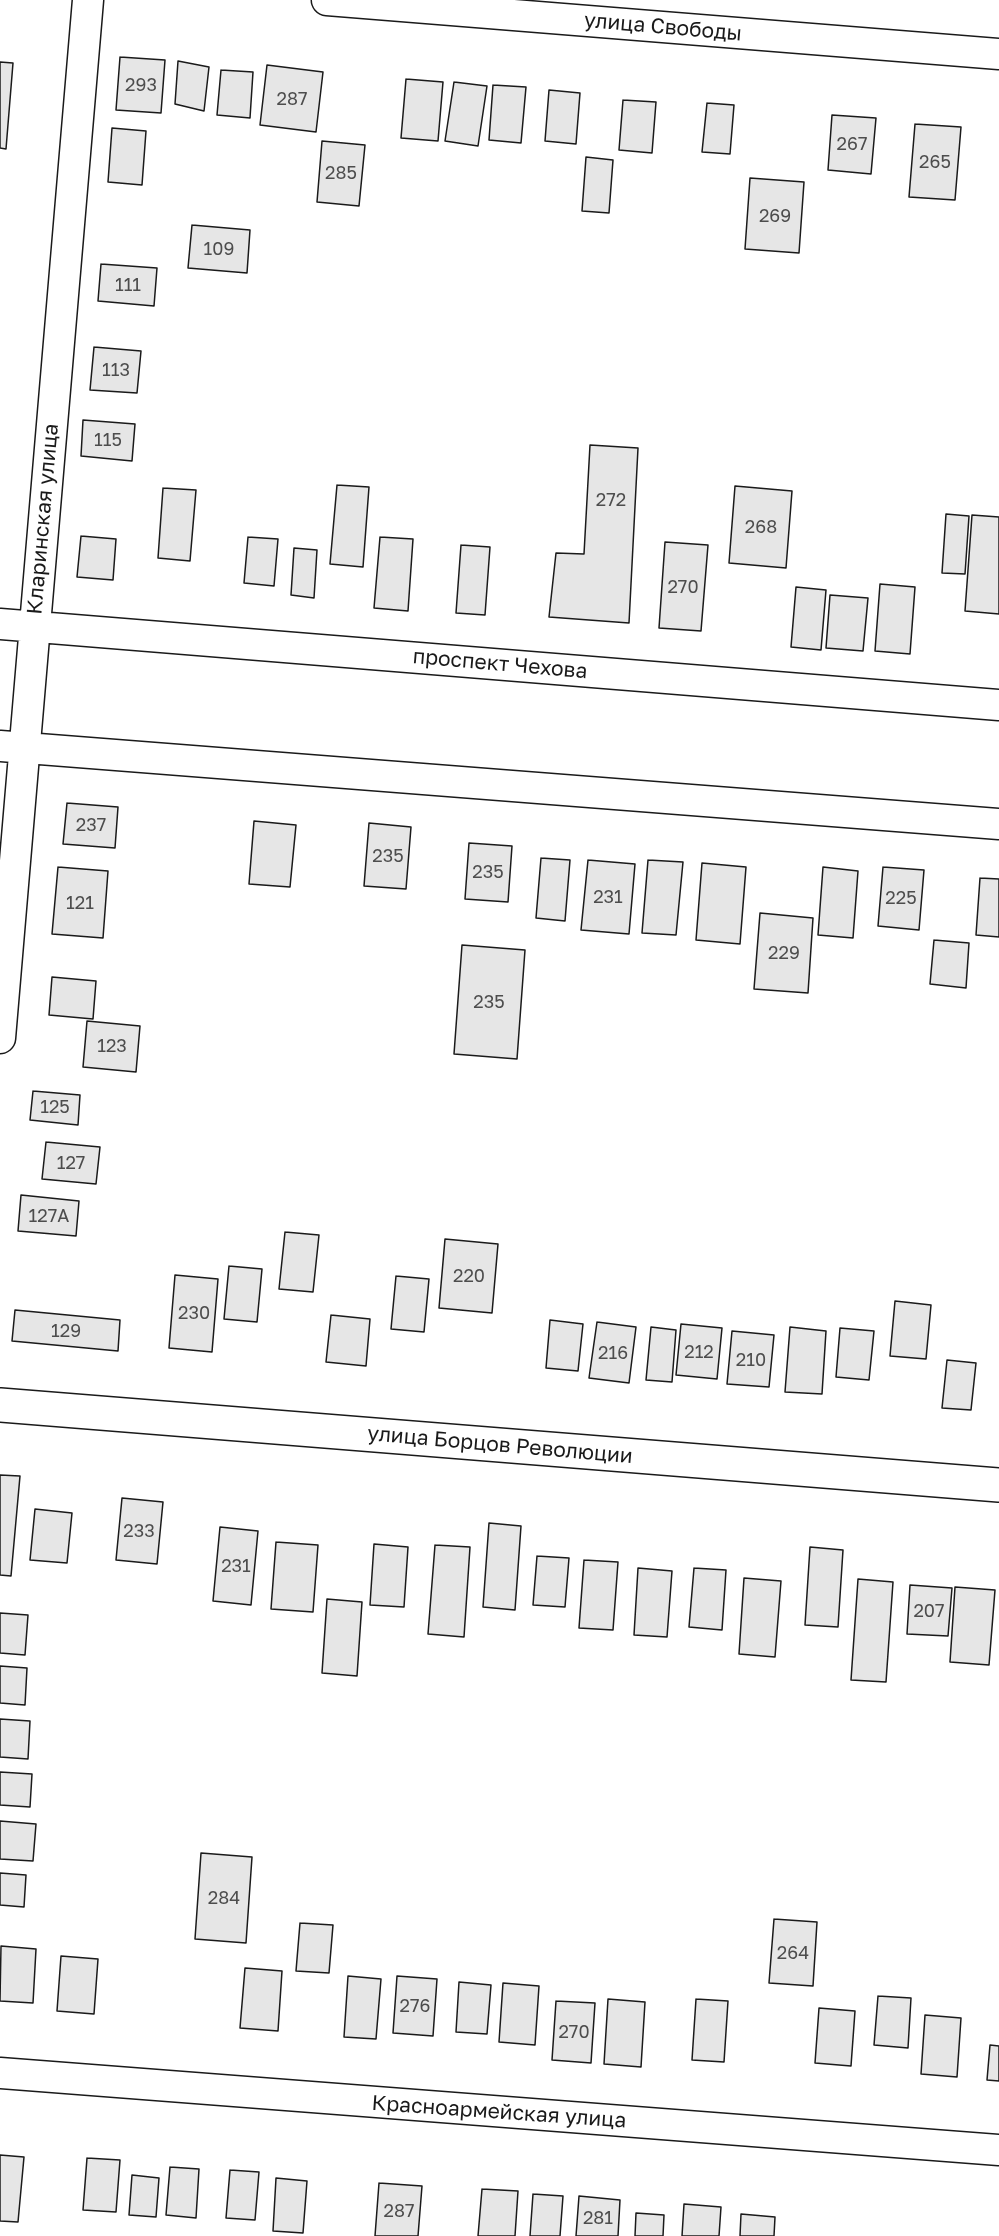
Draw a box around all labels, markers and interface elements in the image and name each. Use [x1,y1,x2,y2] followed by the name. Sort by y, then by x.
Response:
[583,8,743,46] street label: улица Свободы
[125,74,157,96] house number: 293
[277,88,307,110] house number: 287
[837,133,867,155] house number: 267
[919,151,951,173] house number: 265
[325,162,357,184] house number: 285
[759,205,791,227] house number: 269
[204,238,234,260] house number: 109
[115,274,141,296] house number: 111
[102,359,130,381] house number: 113
[22,422,64,616] street label: Кларинская улица
[94,429,122,451] house number: 115
[596,489,626,511] house number: 272
[745,516,777,538] house number: 268
[667,576,699,598] house number: 270
[412,644,588,684] street label: проспект Чехова
[76,814,106,836] house number: 237
[372,845,404,867] house number: 235
[472,861,504,883] house number: 235
[593,886,623,908] house number: 231
[885,887,917,909] house number: 225
[66,892,94,914] house number: 121
[768,942,800,964] house number: 229
[473,991,505,1013] house number: 235
[97,1035,127,1057] house number: 123
[40,1096,70,1118] house number: 125
[57,1152,85,1174] house number: 127
[29,1205,69,1227] house number: 127А
[453,1265,485,1287] house number: 220
[178,1302,210,1324] house number: 230
[51,1320,81,1342] house number: 129
[684,1341,714,1363] house number: 212
[598,1342,628,1364] house number: 216
[736,1349,766,1371] house number: 210
[366,1421,634,1469] street label: улица Борцов Революции
[123,1520,155,1542] house number: 233
[221,1555,251,1577] house number: 231
[913,1600,945,1622] house number: 207
[208,1887,240,1909] house number: 284
[777,1942,809,1964] house number: 264
[400,1995,430,2017] house number: 276
[558,2021,590,2043] house number: 270
[371,2091,627,2133] street label: Красноармейская улица
[384,2200,414,2222] house number: 287
[583,2207,613,2229] house number: 281

